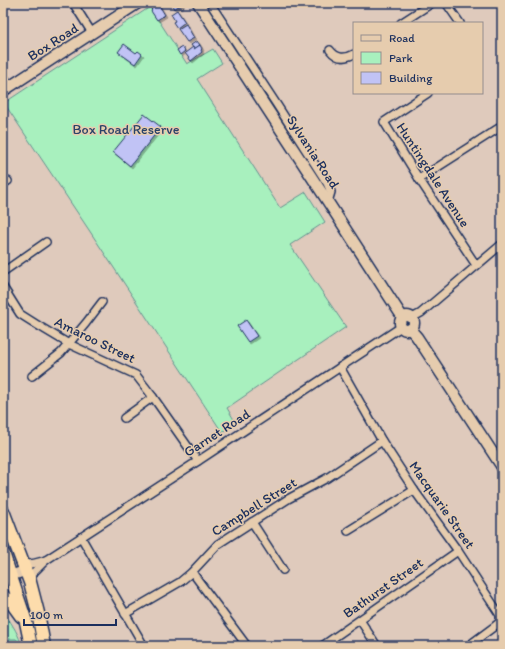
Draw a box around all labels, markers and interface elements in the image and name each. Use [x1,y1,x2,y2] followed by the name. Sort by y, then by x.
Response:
[25,19,82,65] street label: Box Road
[353,22,483,94] legend
[389,31,415,45] text: Road
[389,51,413,65] text: Park
[389,71,433,85] text: Building
[283,112,343,192] street label: Sylvania Road
[393,119,473,231] street label: Huntingdale Avenue
[72,121,180,138] park label: Box Road Reserve
[52,313,138,367] street label: Amaroo Street
[181,405,254,461] street label: Garnet Road
[406,458,478,552] street label: Macquarie Street
[208,474,300,540] street label: Campbell Street
[340,554,426,622] street label: Bathurst Street
[24,601,116,627] scale bar
[30,608,63,622] text: 100 m

